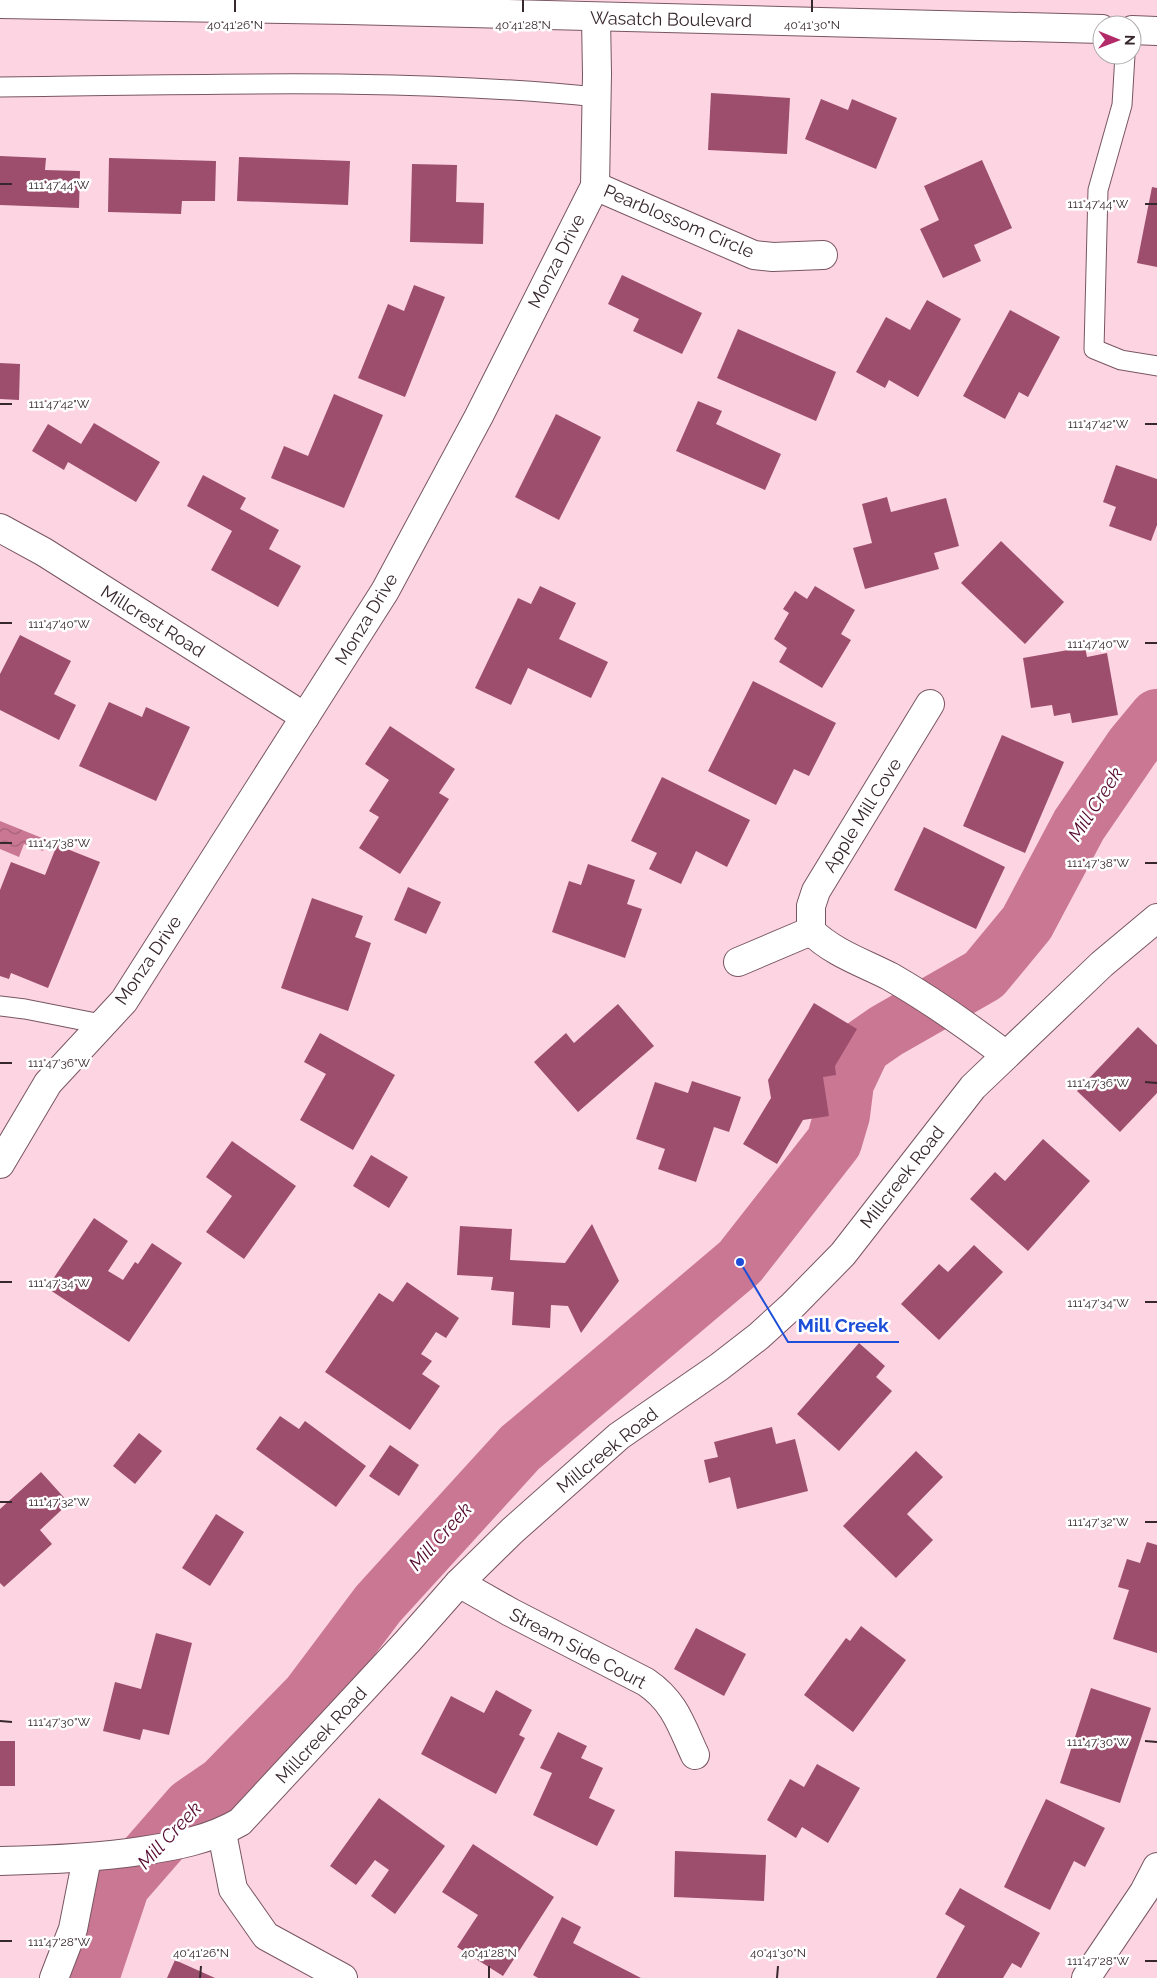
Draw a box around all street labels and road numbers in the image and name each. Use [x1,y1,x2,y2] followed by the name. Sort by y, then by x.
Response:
[590,7,752,31] street label: Wasatch Boulevard
[601,180,758,262] street label: Pearblossom Circle
[523,210,589,312] street label: Monza Drive
[330,569,402,669] street label: Monza Drive
[97,581,209,661] street label: Millcrest Road
[819,754,906,876] street label: Apple Mill Cove
[110,911,186,1009] street label: Monza Drive
[856,1122,948,1232] street label: Millcreek Road
[552,1403,662,1497] street label: Millcreek Road
[506,1603,650,1693] street label: Stream Side Court
[271,1683,371,1787] street label: Millcreek Road

